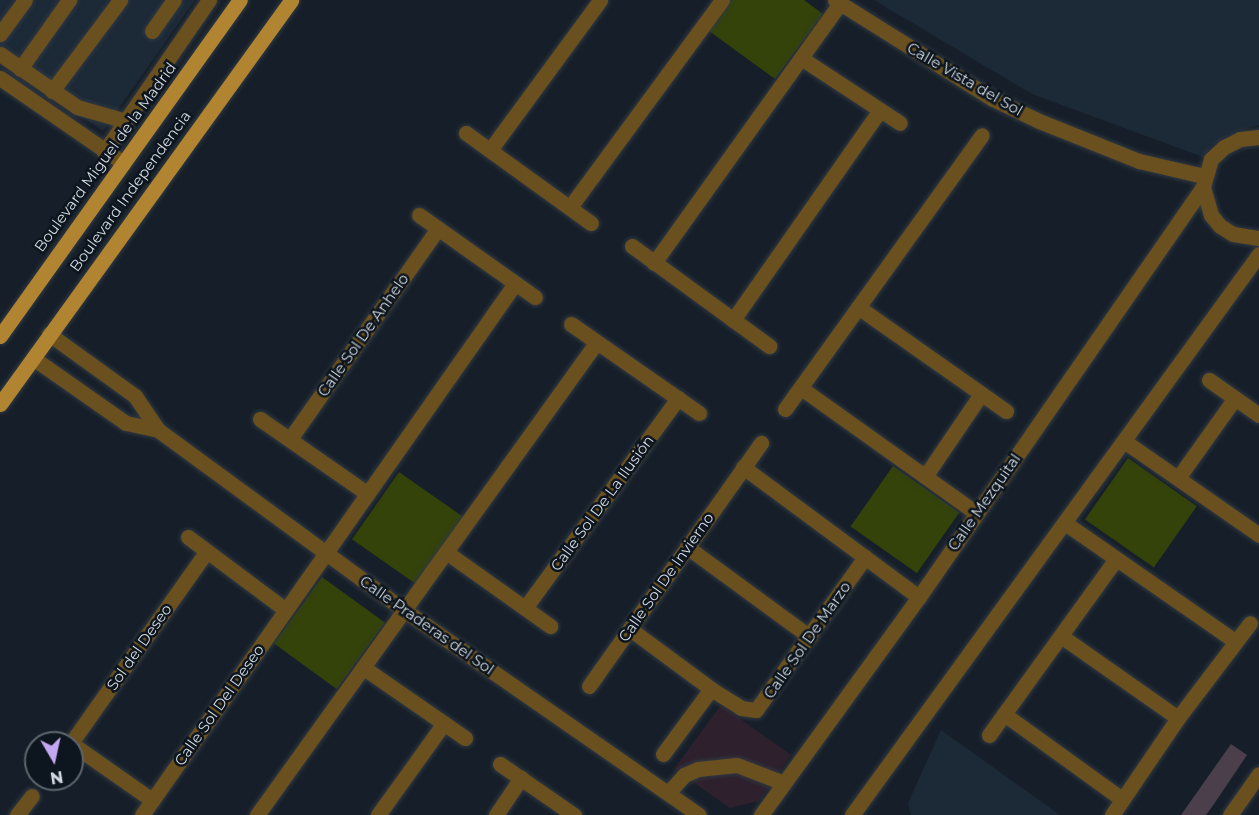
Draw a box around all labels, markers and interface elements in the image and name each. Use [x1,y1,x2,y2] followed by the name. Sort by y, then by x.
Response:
[904,39,1026,119] street label: Calle Vista del Sol
[30,59,180,255] street label: Boulevard Miguel de la Madrid
[66,107,194,275] street label: Boulevard Independencia
[314,270,412,400] street label: Calle Sol De Anhelo
[547,432,657,574] street label: Calle Sol De La Ilusión
[944,450,1024,554] street label: Calle Mezquital
[615,509,717,645] street label: Calle Sol De Invierno
[356,572,498,678] street label: Calle Praderas del Sol
[760,578,854,702] street label: Calle Sol De Marzo
[103,600,175,694] street label: Sol del Deseo
[170,641,268,769] street label: Calle Sol Del Deseo
[24,731,84,791] north arrow
[49,767,64,788] text: N

